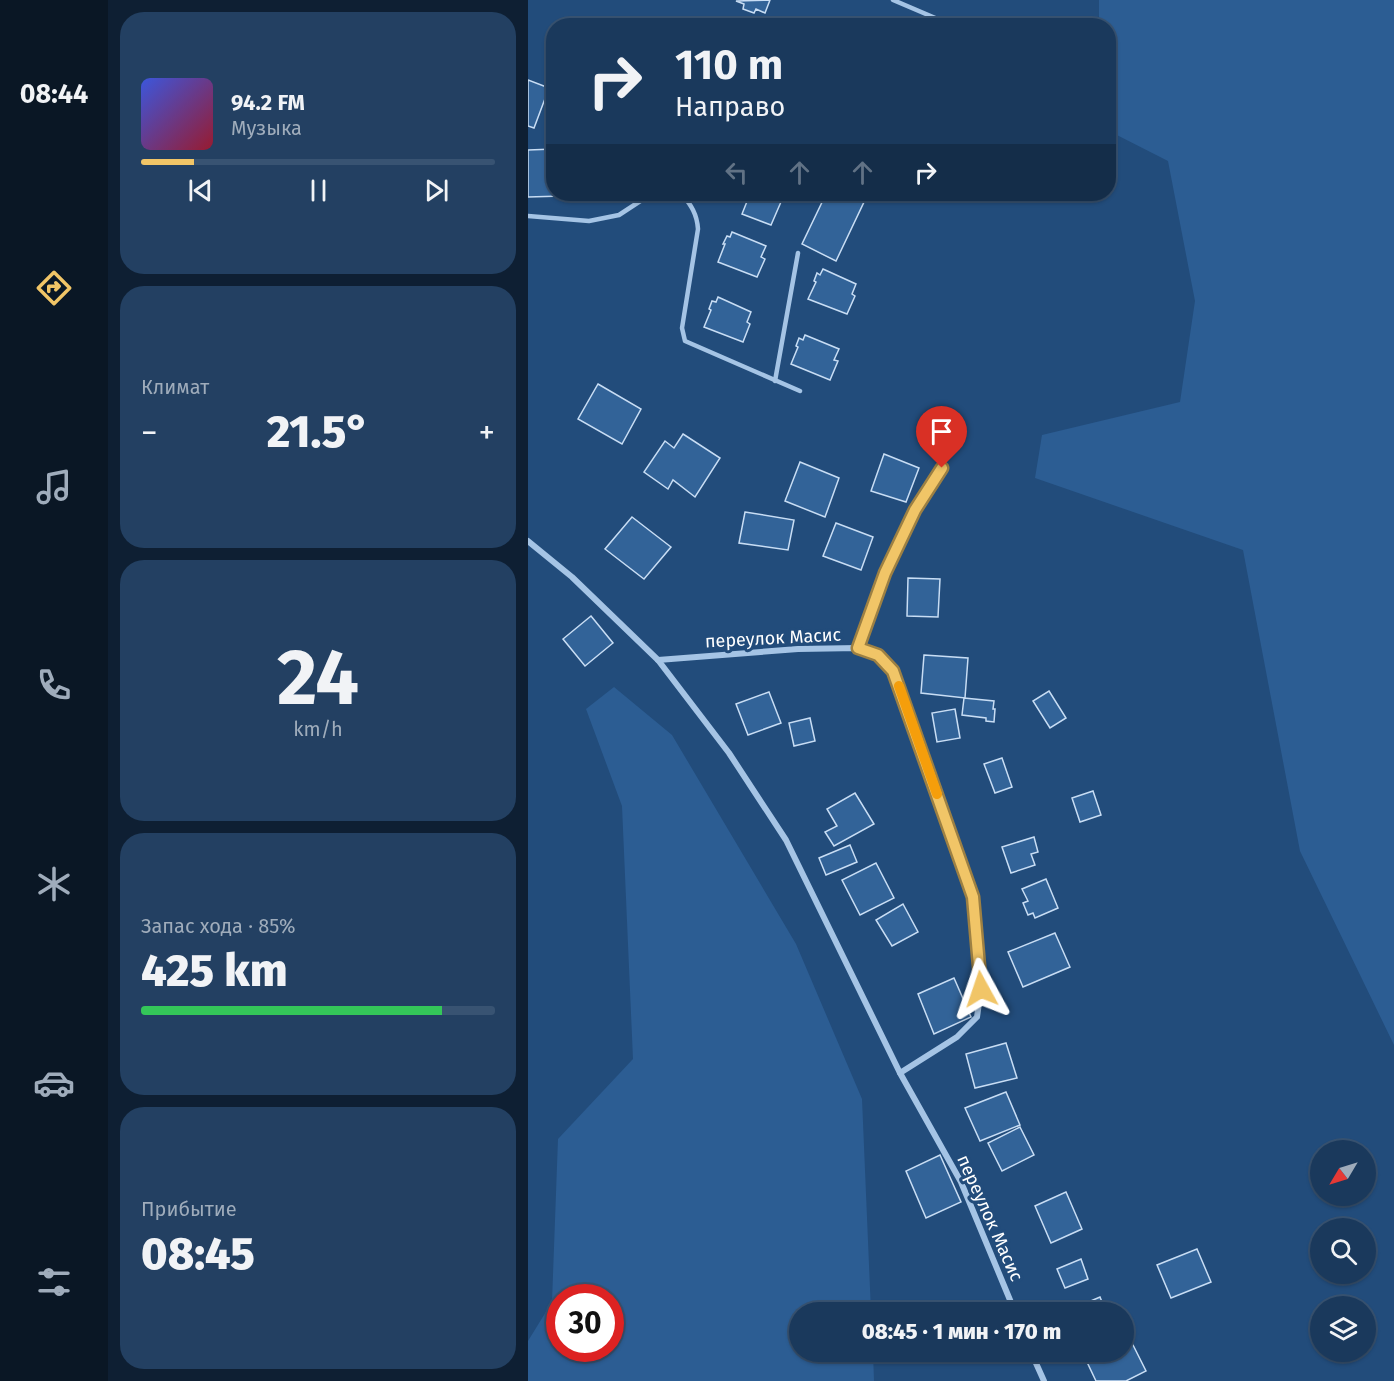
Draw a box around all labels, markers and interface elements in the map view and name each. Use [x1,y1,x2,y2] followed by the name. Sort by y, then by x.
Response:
[675,40,783,90] text: 110 m
[576,42,654,120] icon: right
[20,78,88,110] text: 08:44
[231,89,305,116] text: 94.2 FM
[675,91,785,123] text: Направо
[231,116,302,140] text: Музыка
[720,156,753,189] icon: left
[783,156,816,189] icon: ahead
[846,156,879,189] icon: ahead
[909,156,942,189] icon: right
[184,174,217,207] icon: previous
[302,174,335,207] icon: pause
[420,174,453,207] icon: next
[33,267,75,309] icon: directions
[141,375,209,399] text: Климат
[267,405,369,459] text: 21.5°
[916,406,967,468] pin
[141,413,158,453] text: −
[479,413,495,453] text: +
[925,415,958,448] icon: arrive
[33,466,75,508] icon: music
[704,623,842,653] street label: переулок Масис
[277,631,359,725] text: 24
[33,664,75,706] icon: phone
[293,717,343,741] text: km/h
[33,863,75,905] icon: climate
[141,914,295,938] text: Запас хода · 85%
[141,944,288,998] text: 425 km
[949,957,1013,1021] position arrow
[33,1062,75,1104] icon: car
[1310,1140,1376,1206] north arrow
[1310,1140,1376,1362] map controls
[952,1151,1028,1285] street label: переулок Масис
[141,1197,237,1221] text: Прибытие
[1310,1218,1376,1284] button: search
[141,1227,255,1281] text: 08:45
[33,1261,75,1303] icon: filters
[546,1284,624,1362] speed limit sign: 30
[1310,1296,1376,1362] button: layers
[862,1318,1061,1345] text: 08:45 · 1 мин · 170 m

